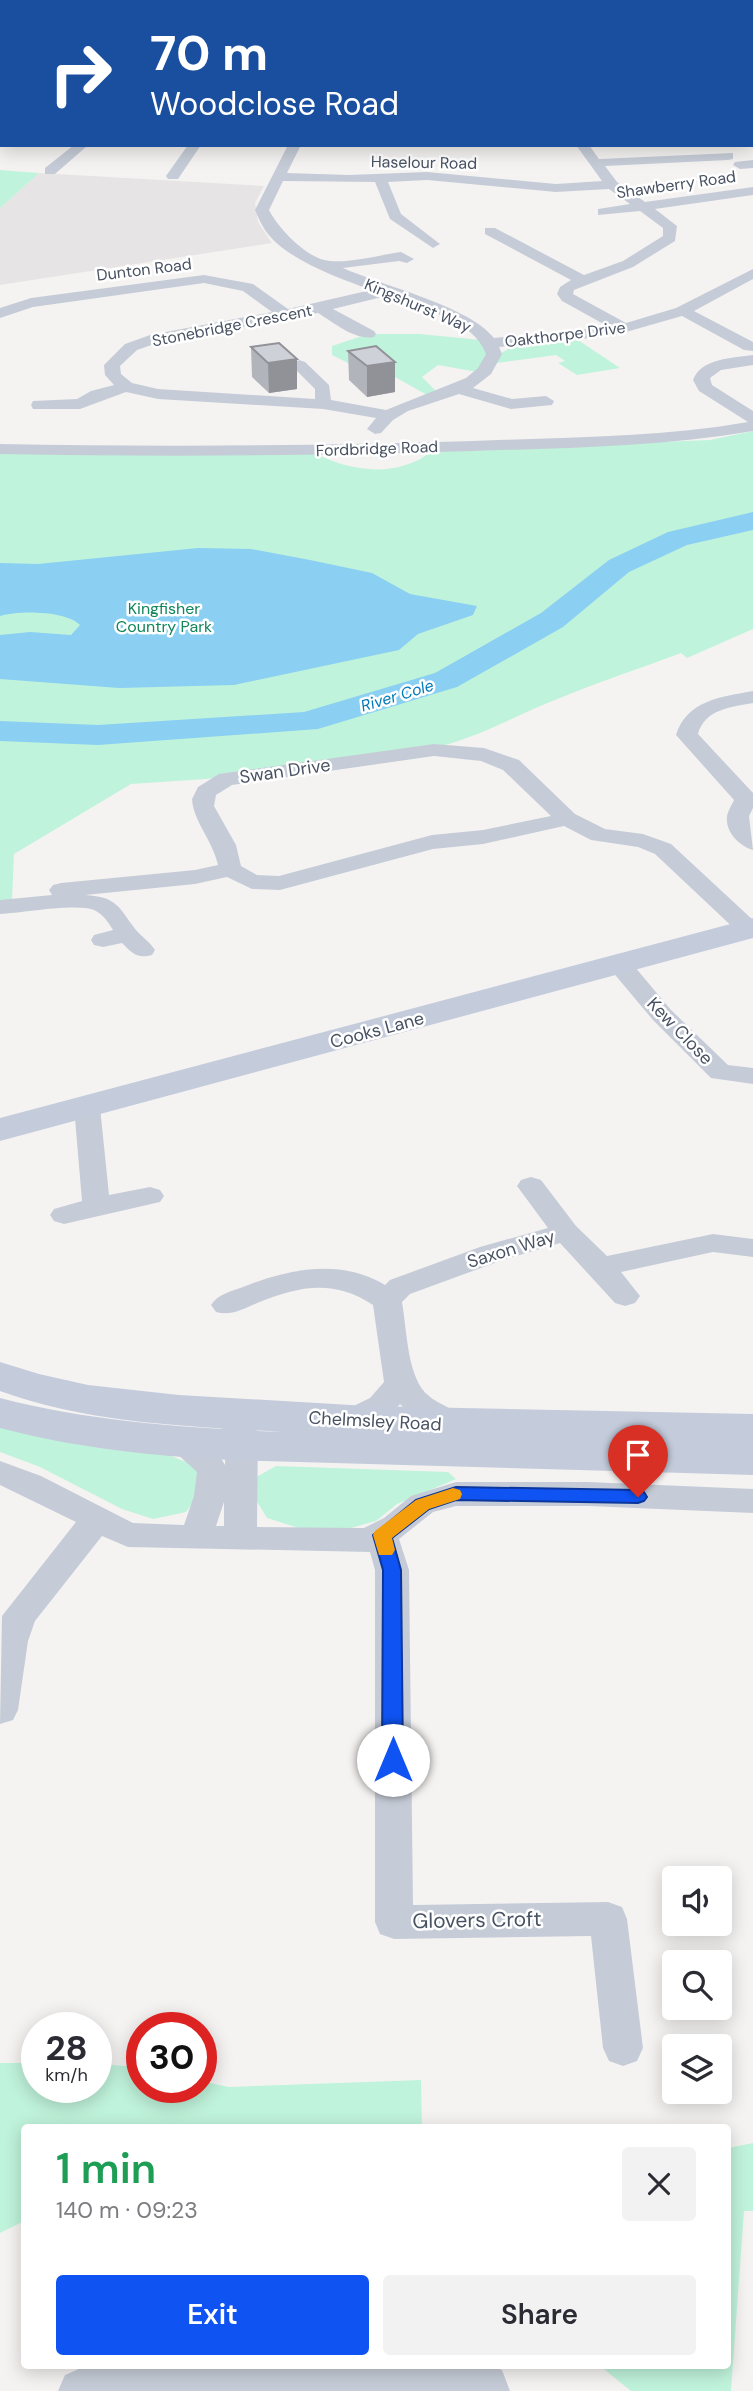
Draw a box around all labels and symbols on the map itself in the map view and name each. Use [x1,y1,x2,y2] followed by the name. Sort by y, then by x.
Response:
[371,151,477,174] street label: Haselour Road
[615,166,737,203] street label: Shawberry Road
[95,253,193,286] street label: Dunton Road
[361,274,474,337] street label: Kingshurst Way
[150,300,314,351] street label: Stonebridge Crescent
[504,317,627,352] street label: Oakthorpe Drive
[316,436,439,461] street label: Fordbridge Road
[116,598,212,637] park label: Kingfisher Country Park
[358,674,436,716] water label: River Cole
[238,753,332,789] street label: Swan Drive
[642,992,718,1070] street label: Kew Close
[327,1006,427,1054] street label: Cooks Lane
[464,1224,558,1274] street label: Saxon Way
[308,1406,442,1436] street label: Chelmsley Road
[608,1425,668,1497] pin
[356,1723,430,1797] position arrow
[412,1905,542,1935] street label: Glovers Croft
[126,2012,217,2103] speed limit sign: 30

